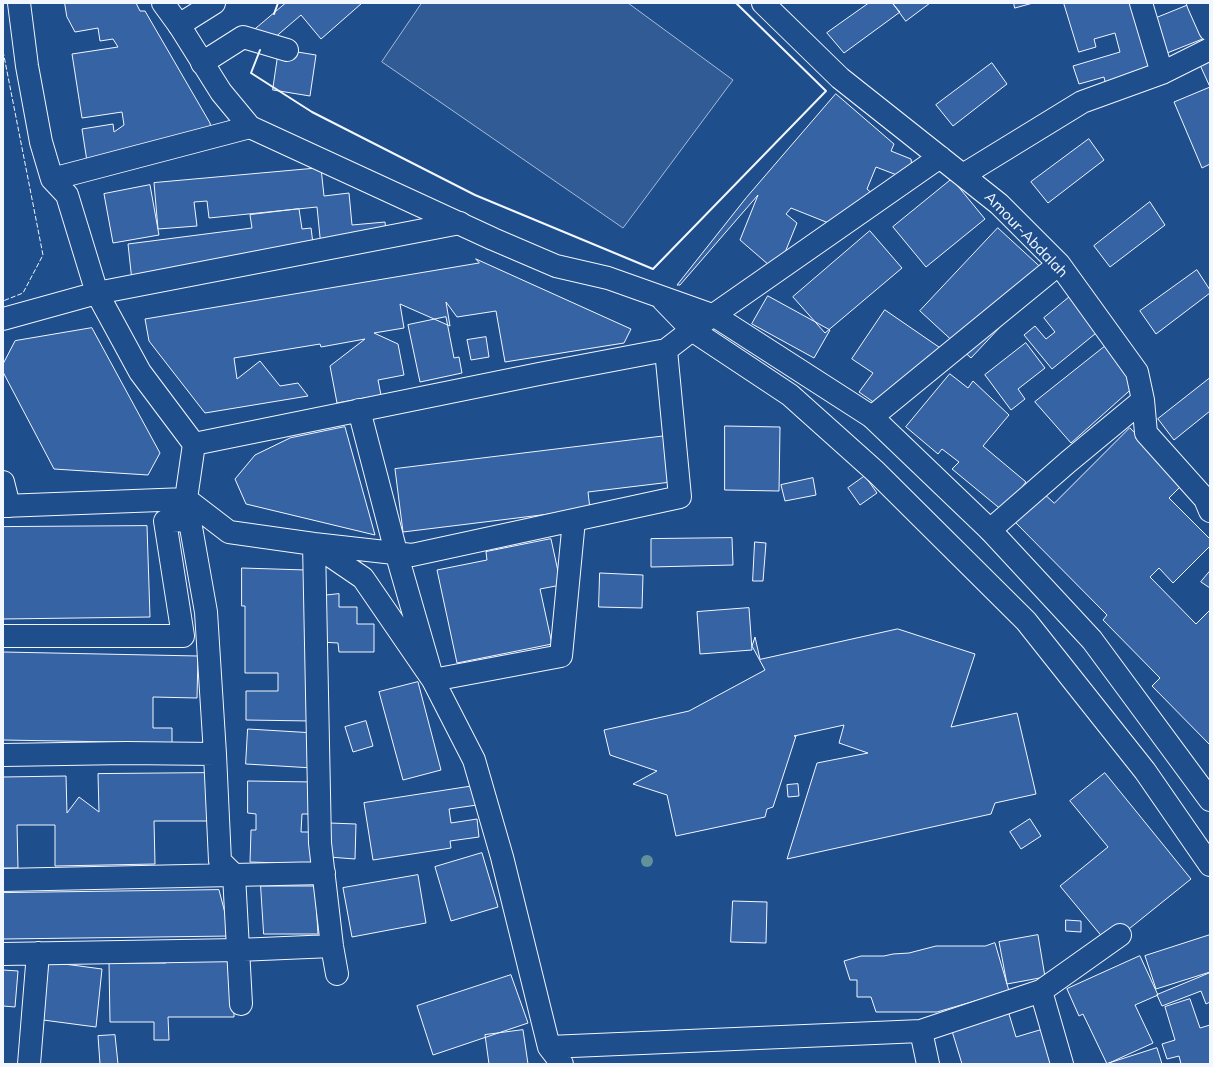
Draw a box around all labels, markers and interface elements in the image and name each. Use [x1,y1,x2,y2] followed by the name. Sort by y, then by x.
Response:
[981,188,1071,282] street label: Amour-Abdalah

